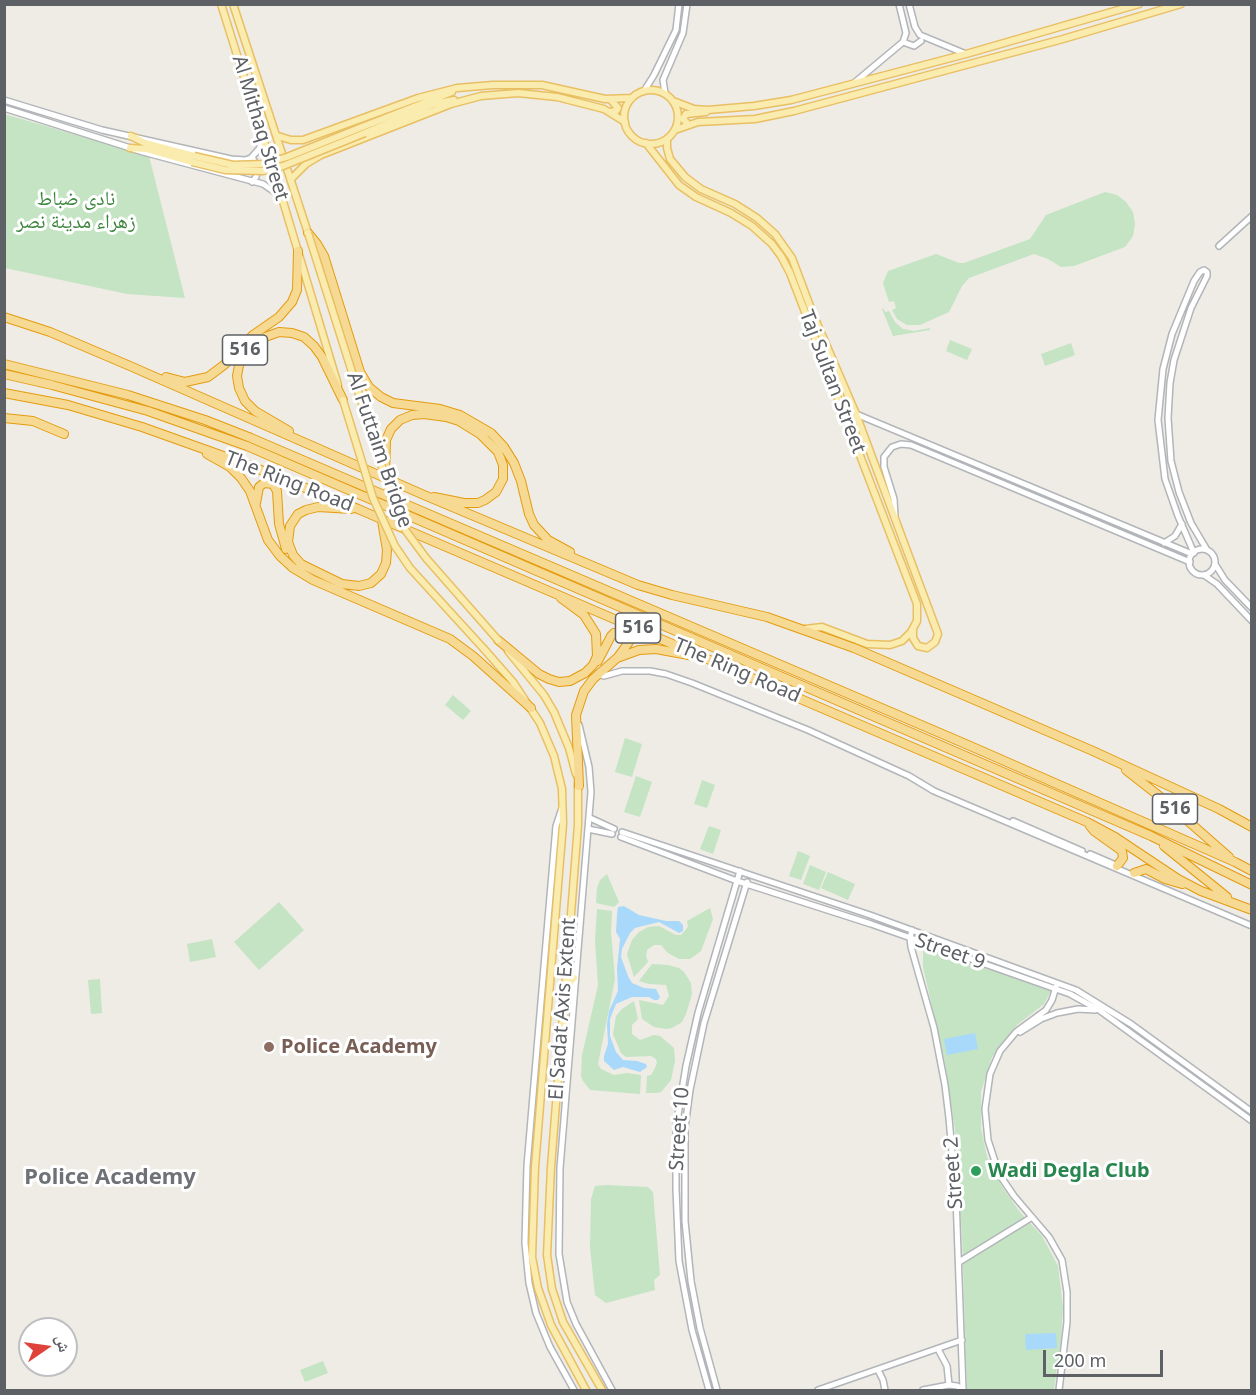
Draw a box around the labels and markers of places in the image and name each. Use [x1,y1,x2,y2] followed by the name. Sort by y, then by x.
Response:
[281,1035,437,1059] place label: Police Academy
[262,1040,276,1054] marker: Police Academy
[988,1159,1150,1183] place label: Wadi Degla Club
[969,1164,983,1178] marker: Wadi Degla Club

